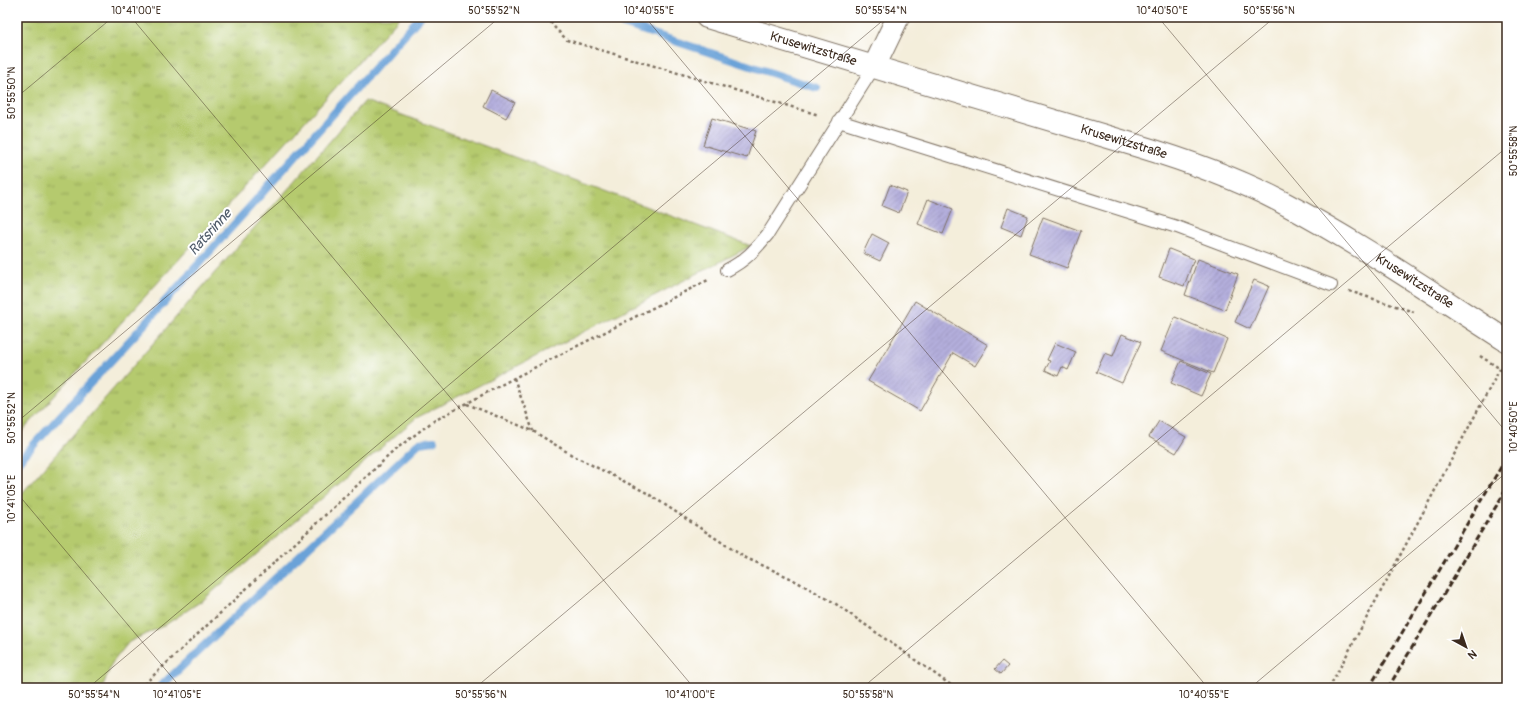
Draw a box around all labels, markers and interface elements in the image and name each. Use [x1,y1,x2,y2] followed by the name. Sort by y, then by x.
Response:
[111,5,161,17] text: 10°41'00"E
[468,5,520,17] text: 50°55'52"N
[624,5,674,17] text: 10°40'55"E
[855,5,907,17] text: 50°55'54"N
[1136,5,1188,17] text: 10°40'50"E
[1243,5,1295,17] text: 50°55'56"N
[768,28,859,69] street label: Krusewitzstraße
[6,67,18,119] text: 50°55'50"N
[1078,121,1170,163] street label: Krusewitzstraße
[1508,125,1520,176] text: 50°55'58"N
[185,204,237,259] water label: Ratsrinne
[1372,250,1457,313] street label: Krusewitzstraße
[6,392,18,444] text: 50°55'52"N
[1508,401,1520,453] text: 10°40'50"E
[6,475,18,523] text: 10°41'05"E
[1446,627,1486,667] north arrow
[1465,647,1479,662] text: N
[68,689,120,701] text: 50°55'54"N
[153,689,201,701] text: 10°41'05"E
[455,689,507,701] text: 50°55'56"N
[665,689,715,701] text: 10°41'00"E
[843,689,894,701] text: 50°55'58"N
[1179,689,1229,701] text: 10°40'55"E

